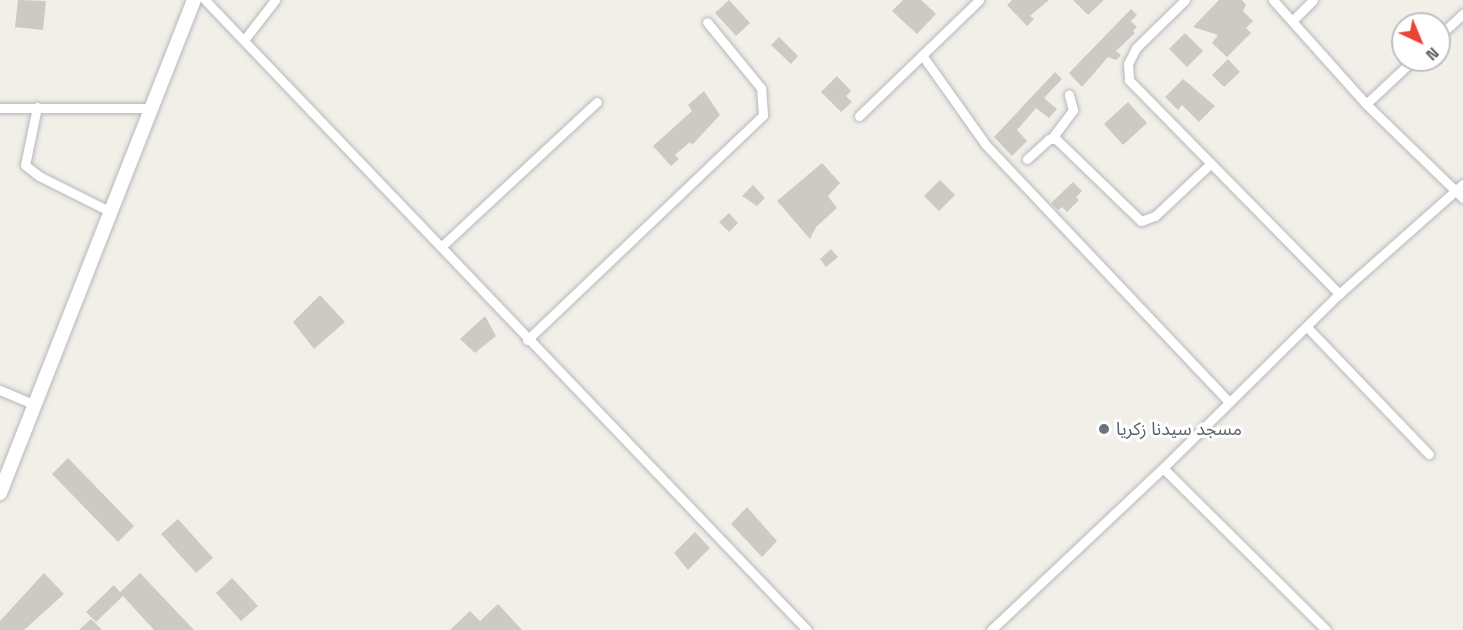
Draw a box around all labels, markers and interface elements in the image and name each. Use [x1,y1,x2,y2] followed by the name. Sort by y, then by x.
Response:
[1391,12,1451,72] north arrow
[1421,43,1444,65] text: N
[1116,418,1242,440] place label: مسجد سيدنا زكريا
[1097,422,1111,436] marker: مسجد سيدنا زكريا

